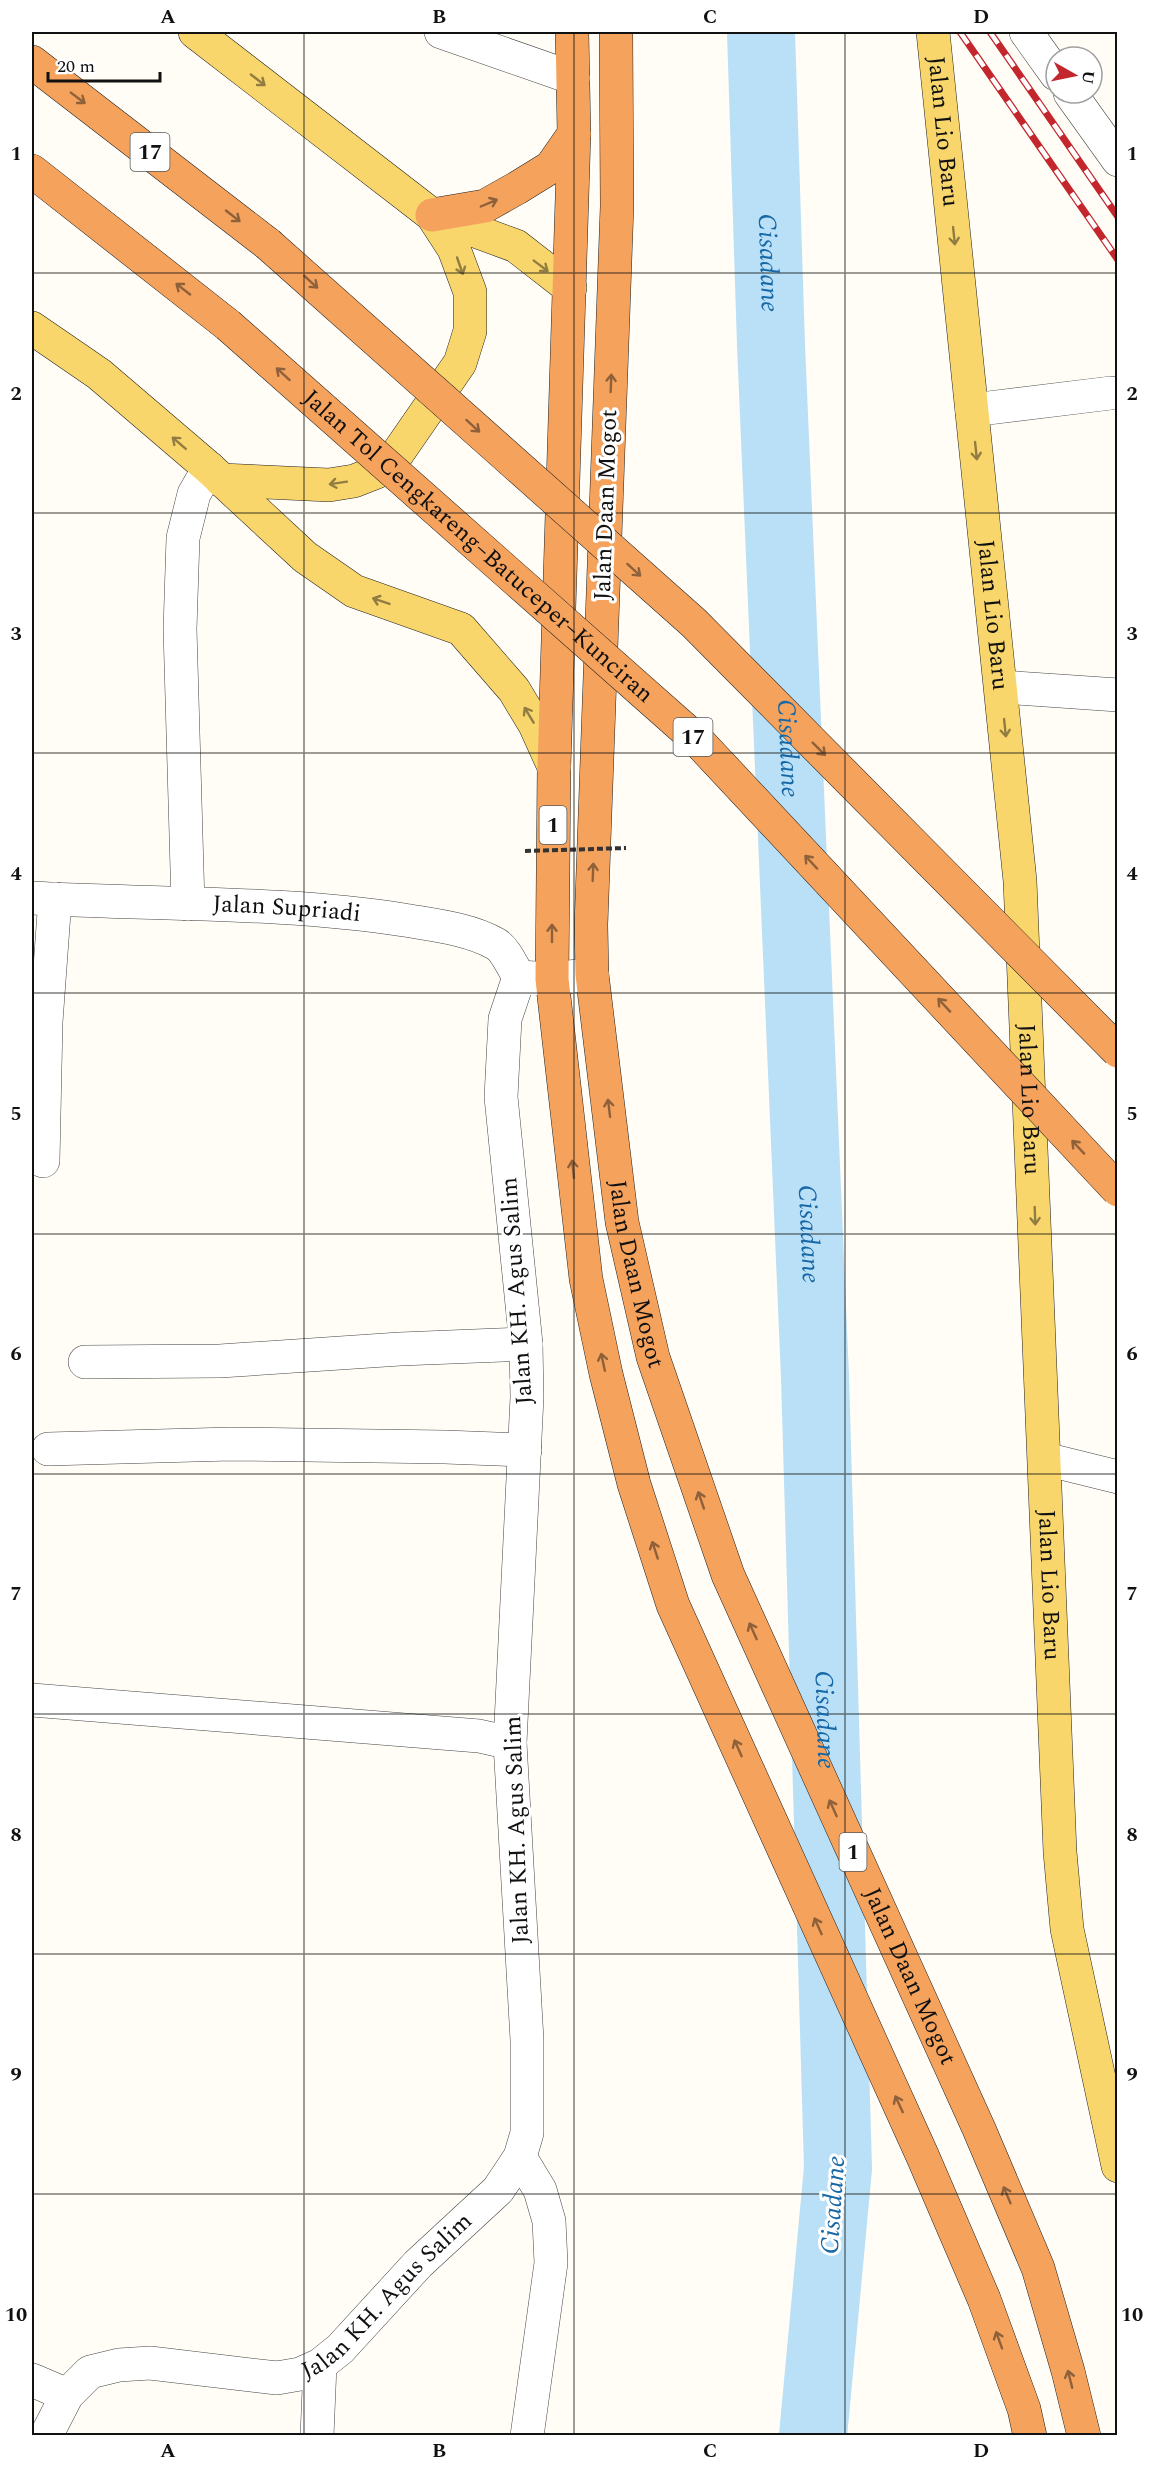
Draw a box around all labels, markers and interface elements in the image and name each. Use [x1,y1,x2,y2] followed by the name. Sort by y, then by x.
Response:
[160,2,176,32] text: A
[432,2,446,32] text: B
[703,2,717,32] text: C
[973,2,989,32] text: D
[48,45,160,83] scale bar
[1044,45,1104,105] north arrow
[57,53,95,80] text: 20 m
[918,54,969,209] street label: Jalan Lio Baru
[1075,69,1101,86] text: U
[250,74,266,87] one-way arrow
[70,91,86,104] one-way arrow
[130,133,170,171] road number: 17
[10,139,22,169] text: 1
[1126,139,1138,169] text: 1
[479,197,497,208] one-way arrow
[224,210,240,223] one-way arrow
[747,213,790,313] water label: Cisadane
[949,225,960,245] one-way arrow
[456,256,467,274] one-way arrow
[533,259,549,272] one-way arrow
[304,275,319,289] one-way arrow
[175,282,191,295] one-way arrow
[276,367,291,381] one-way arrow
[605,374,616,393] one-way arrow
[10,379,22,409] text: 2
[1126,379,1138,409] text: 2
[295,381,662,712] street label: Jalan Tol Cengkareng–Batuceper–Kunciran
[585,409,627,601] street label: Jalan Daan Mogot
[465,419,480,433] one-way arrow
[172,436,187,450] one-way arrow
[971,440,982,460] one-way arrow
[329,478,349,489] one-way arrow
[967,538,1018,692] street label: Jalan Lio Baru
[626,563,641,577] one-way arrow
[372,594,391,605] one-way arrow
[10,619,22,649] text: 3
[1126,619,1138,649] text: 3
[766,698,810,799] water label: Cisadane
[523,707,535,724] one-way arrow
[674,718,712,756] road number: 17
[1000,718,1011,738] one-way arrow
[812,742,826,757] one-way arrow
[540,806,566,844] road number: 1
[805,855,819,870] one-way arrow
[10,859,22,889] text: 4
[1126,859,1138,889] text: 4
[588,862,599,882] one-way arrow
[212,886,363,932] street label: Jalan Supriadi
[546,924,558,944] one-way arrow
[937,997,952,1012] one-way arrow
[1008,1023,1050,1176] street label: Jalan Lio Baru
[603,1098,614,1118] one-way arrow
[10,1099,22,1129] text: 5
[1126,1099,1138,1129] text: 5
[1071,1140,1085,1155] one-way arrow
[568,1160,579,1180] one-way arrow
[491,1176,543,1406] street label: Jalan KH. Agus Salim
[599,1178,674,1373] street label: Jalan Daan Mogot
[787,1184,831,1284] water label: Cisadane
[1029,1206,1040,1226] one-way arrow
[10,1339,22,1369] text: 6
[1126,1339,1138,1369] text: 6
[597,1352,608,1372] one-way arrow
[695,1492,706,1510] one-way arrow
[1028,1509,1070,1661] street label: Jalan Lio Baru
[649,1541,660,1560] one-way arrow
[10,1579,22,1609] text: 7
[1126,1579,1138,1609] text: 7
[746,1622,758,1640] one-way arrow
[804,1670,846,1770] water label: Cisadane
[495,1715,539,1945] street label: Jalan KH. Agus Salim
[731,1740,743,1758] one-way arrow
[827,1800,839,1818] one-way arrow
[10,1820,22,1850] text: 8
[1126,1820,1138,1850] text: 8
[840,1833,866,1871] road number: 1
[854,1882,966,2071] street label: Jalan Daan Mogot
[811,1918,823,1936] one-way arrow
[10,2060,22,2090] text: 9
[1126,2060,1138,2090] text: 9
[892,2095,904,2113] one-way arrow
[810,2154,856,2256] water label: Cisadane
[1001,2186,1012,2204] one-way arrow
[295,2204,481,2389] street label: Jalan KH. Agus Salim
[5,2300,27,2330] text: 10
[1121,2300,1143,2330] text: 10
[993,2331,1004,2350] one-way arrow
[1064,2370,1076,2389] one-way arrow
[160,2436,176,2466] text: A
[432,2436,446,2466] text: B
[703,2436,717,2466] text: C
[973,2436,989,2466] text: D

